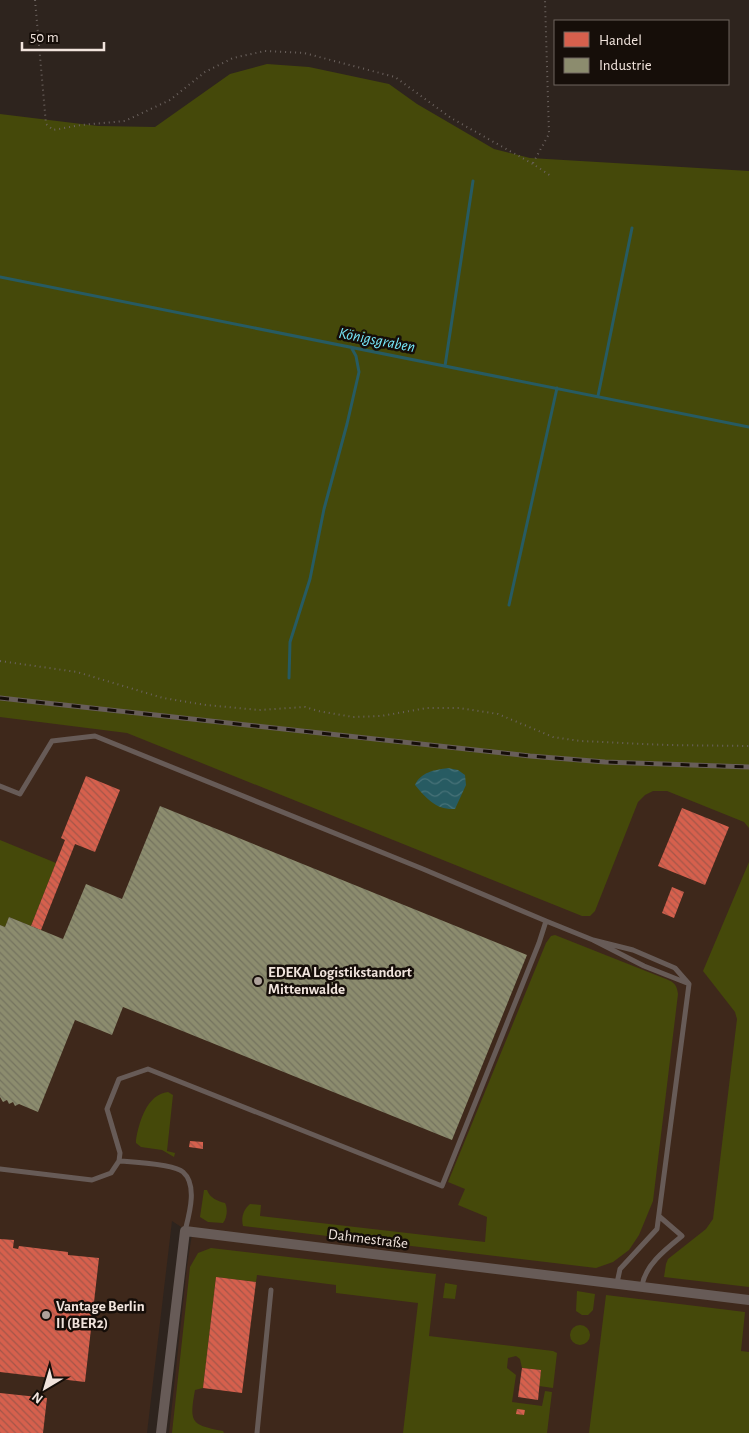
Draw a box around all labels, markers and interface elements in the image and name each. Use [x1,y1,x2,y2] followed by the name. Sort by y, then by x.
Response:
[22,20,105,52] scale bar
[554,20,729,85] legend
[30,30,59,45] text: 50 m
[599,33,642,48] text: Handel
[599,58,652,73] text: Industrie
[337,325,417,355] water label: Königsgraben
[268,965,412,997] place label: EDEKA Logistikstandort Mittenwalde
[252,975,264,987] marker: EDEKA Logistikstandort Mittenwalde
[327,1227,409,1251] street label: Dahmestraße
[56,1299,145,1331] place label: Vantage Berlin II (BER2)
[40,1309,52,1321] marker: Vantage Berlin II (BER2)
[20,1363,70,1413] north arrow
[29,1389,46,1406] text: N

